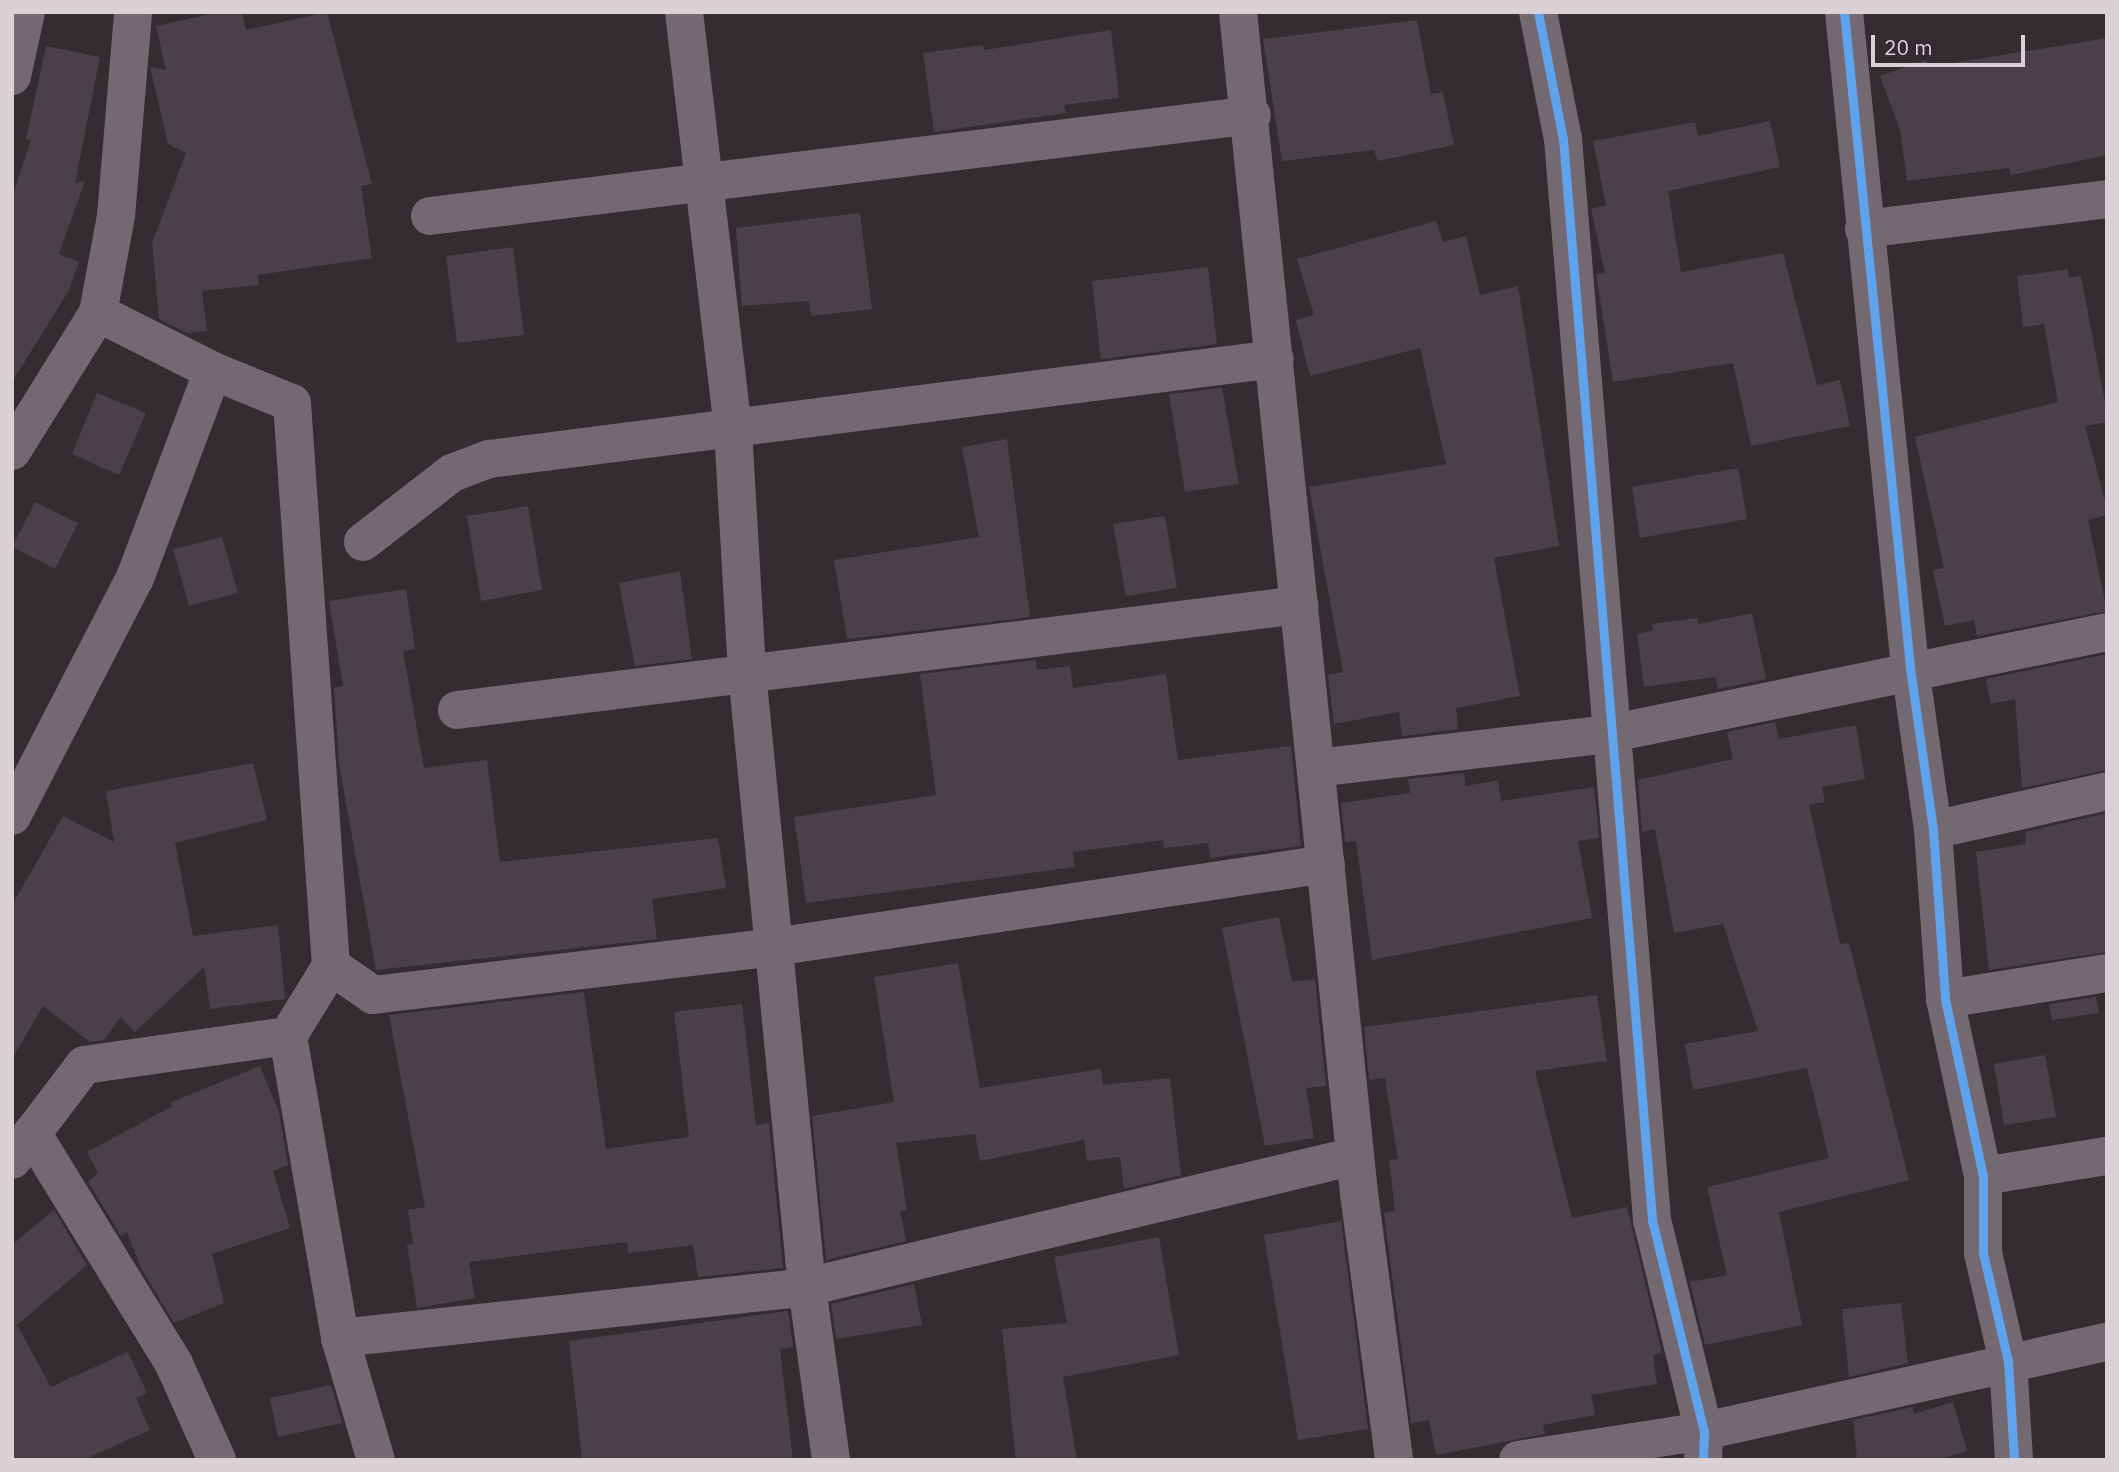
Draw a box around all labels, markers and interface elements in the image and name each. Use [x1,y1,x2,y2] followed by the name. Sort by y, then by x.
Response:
[1874,21,2028,65] scale bar
[1884,33,1933,61] text: 20 m

